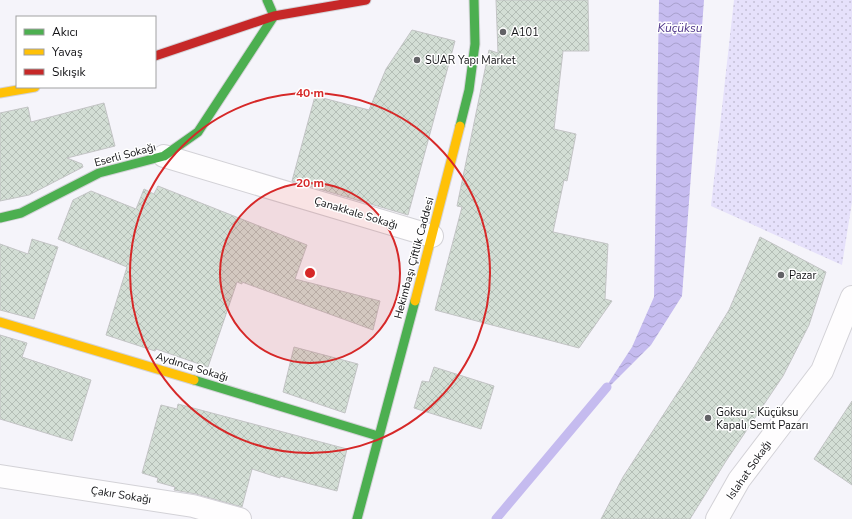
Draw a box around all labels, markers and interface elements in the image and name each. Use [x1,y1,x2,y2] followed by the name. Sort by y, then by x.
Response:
[16,16,156,88] legend
[658,20,703,36] water label: Küçüksu
[52,24,78,40] text: Akıcı
[511,25,539,40] place label: A101
[498,27,508,37] marker: A101
[51,44,83,60] text: Yavaş
[425,53,516,68] place label: SUAR Yapı Market
[412,55,422,65] marker: SUAR Yapı Market
[52,64,87,80] text: Sıkışık
[296,85,324,101] text: 40 m
[93,140,157,170] street label: Eserli Sokağı
[296,175,324,191] text: 20 m
[312,193,400,233] street label: Çanakkale Sokağı
[391,195,437,321] street label: Hekimbaşı Çiftlik Caddesi
[303,266,317,280] centre of rings
[789,268,816,283] place label: Pazar
[776,270,786,280] marker: Pazar
[154,349,230,385] street label: Aydınca Sokağı
[716,405,808,433] place label: Göksu - Küçüksu Kapalı Semt Pazarı
[703,413,713,423] marker: Göksu - Küçüksu Kapalı Semt Pazarı
[723,437,775,503] street label: Islahat Sokağı
[90,483,152,507] street label: Çakır Sokağı

